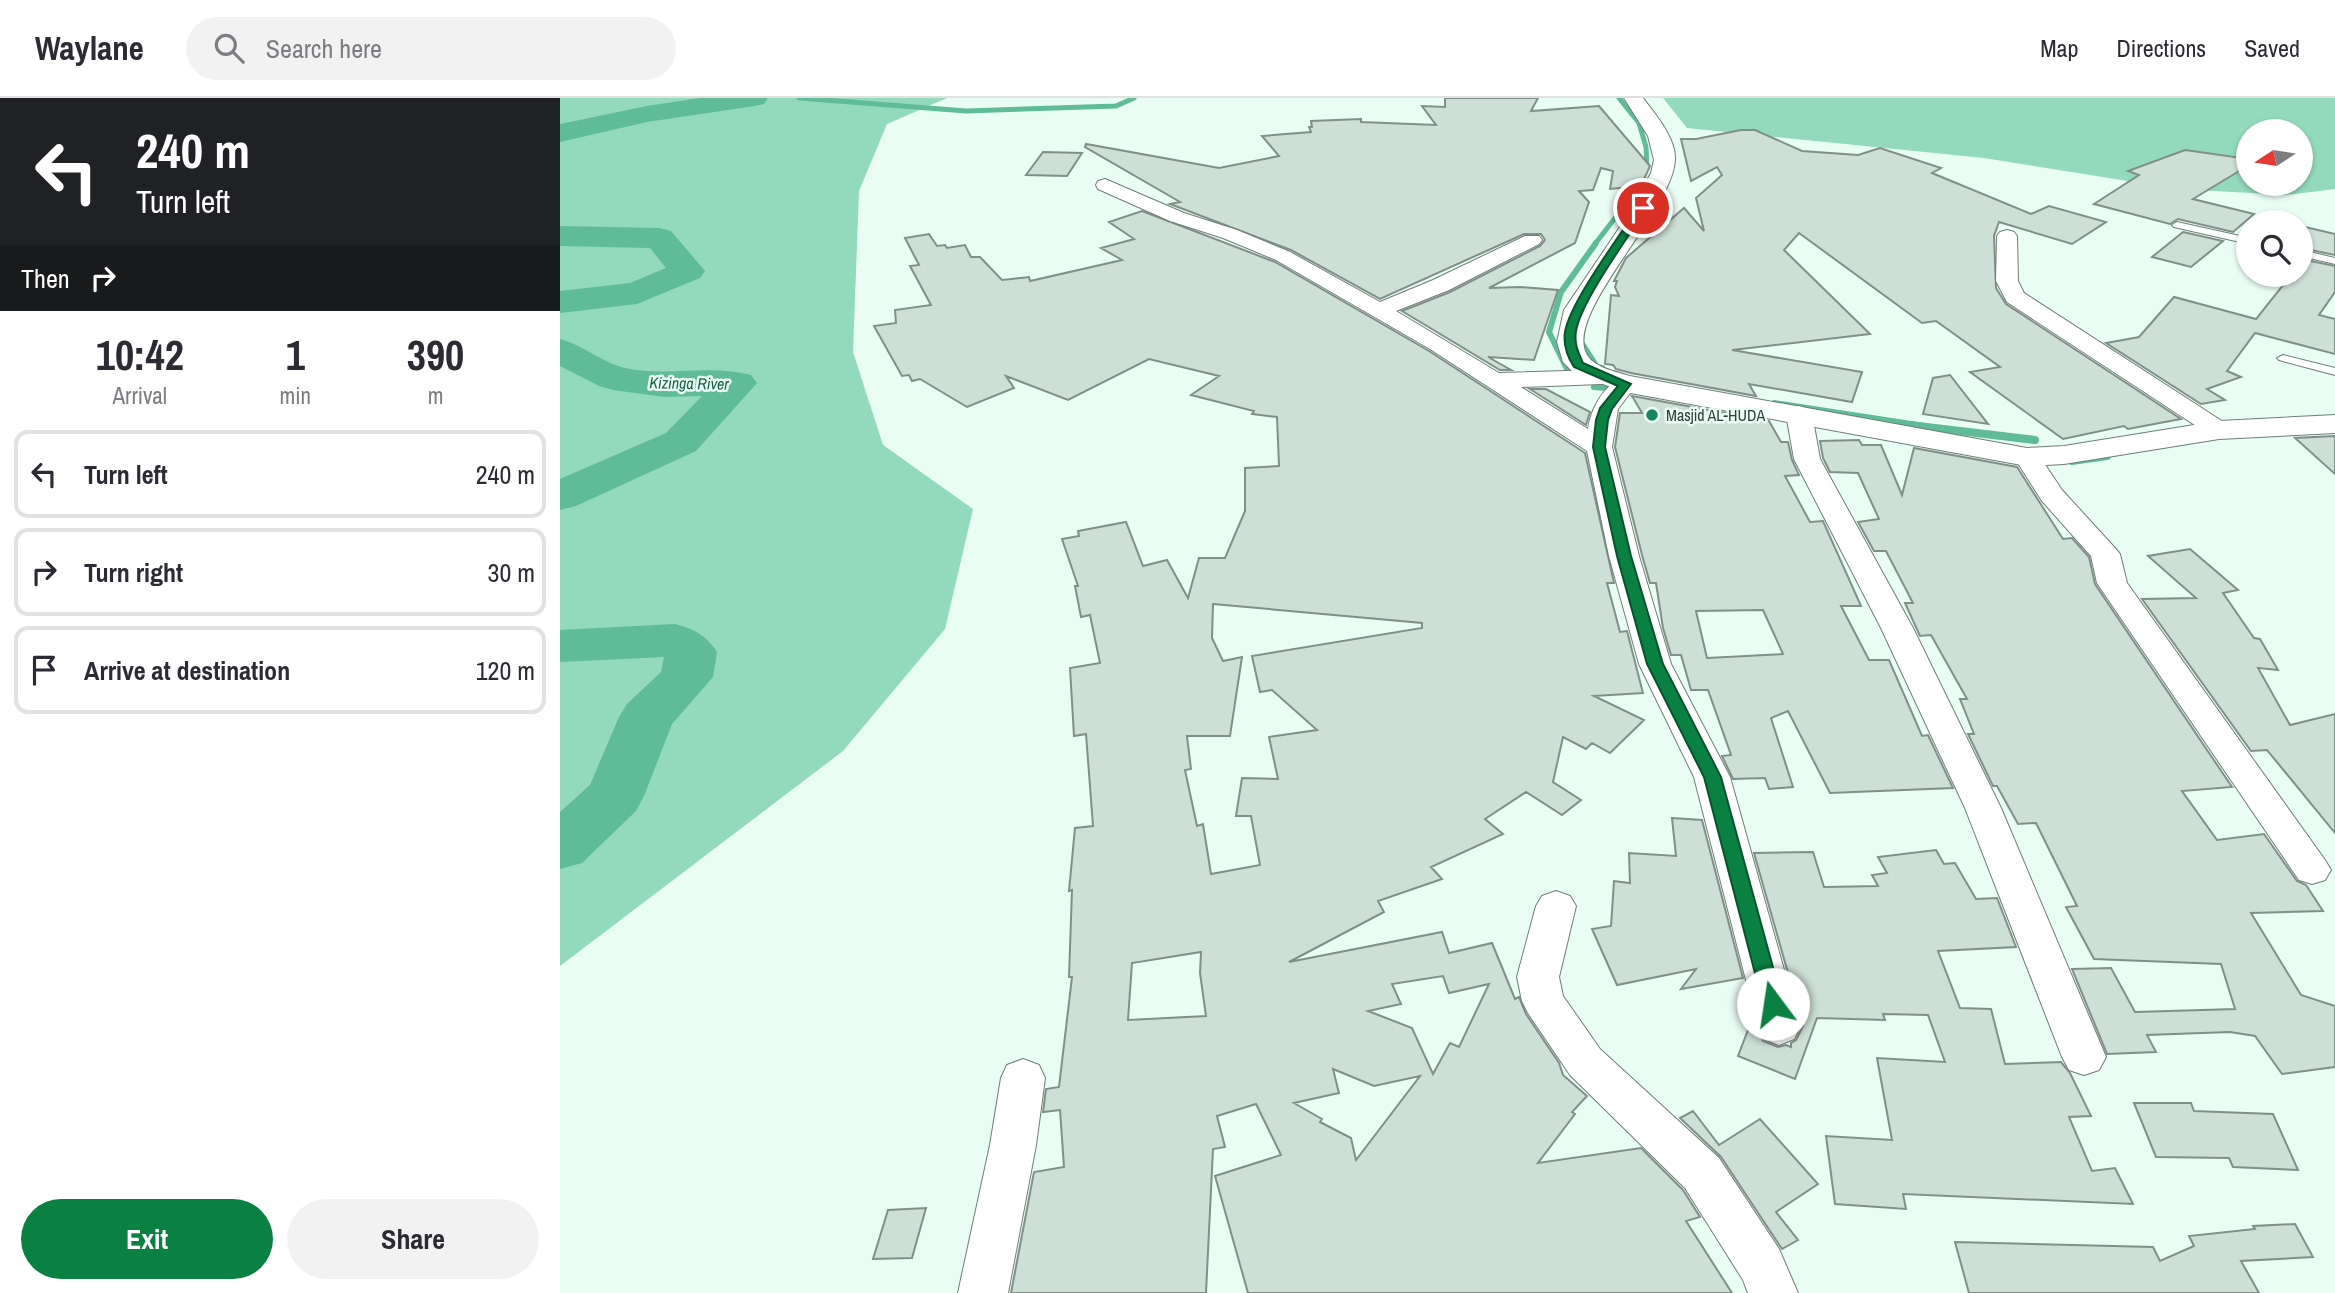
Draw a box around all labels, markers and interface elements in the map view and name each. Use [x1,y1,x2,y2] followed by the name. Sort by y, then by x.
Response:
[186,17,676,80] search box
[35,26,144,70] text: Waylane
[210,29,248,67] icon: search
[266,31,382,66] text: Search here
[2040,32,2078,64] text: Map
[2116,32,2206,64] text: Directions
[2244,32,2300,64] text: Saved
[136,117,250,183] text: 240 m
[2236,119,2314,196] north arrow
[2236,119,2313,287] map controls
[21,126,112,217] icon: left
[1613,178,1673,238] pin
[136,180,230,223] text: Turn left
[1624,189,1662,227] icon: arrive
[2236,210,2313,287] button: search
[84,259,122,297] icon: right
[21,261,70,296] text: Then
[96,327,184,383] text: 10:42
[286,327,305,383] text: 1
[407,327,464,383] text: 390
[649,371,730,395] water label: Kizinga River
[113,380,167,411] text: Arrival
[280,380,311,411] text: min
[428,380,443,411] text: m
[1666,404,1765,426] place label: Masjid AL-HUDA
[1644,407,1660,423] marker: Masjid AL-HUDA
[25,455,63,493] icon: left
[84,457,168,492] text: Turn left
[476,457,535,492] text: 240 m
[25,553,63,591] icon: right
[84,555,183,590] text: Turn right
[488,555,535,590] text: 30 m
[25,651,63,689] icon: arrive
[84,653,290,688] text: Arrive at destination
[476,653,535,688] text: 120 m
[1736,967,1810,1041] position arrow
[21,1199,273,1279] button: Exit
[287,1199,539,1279] button: Share

